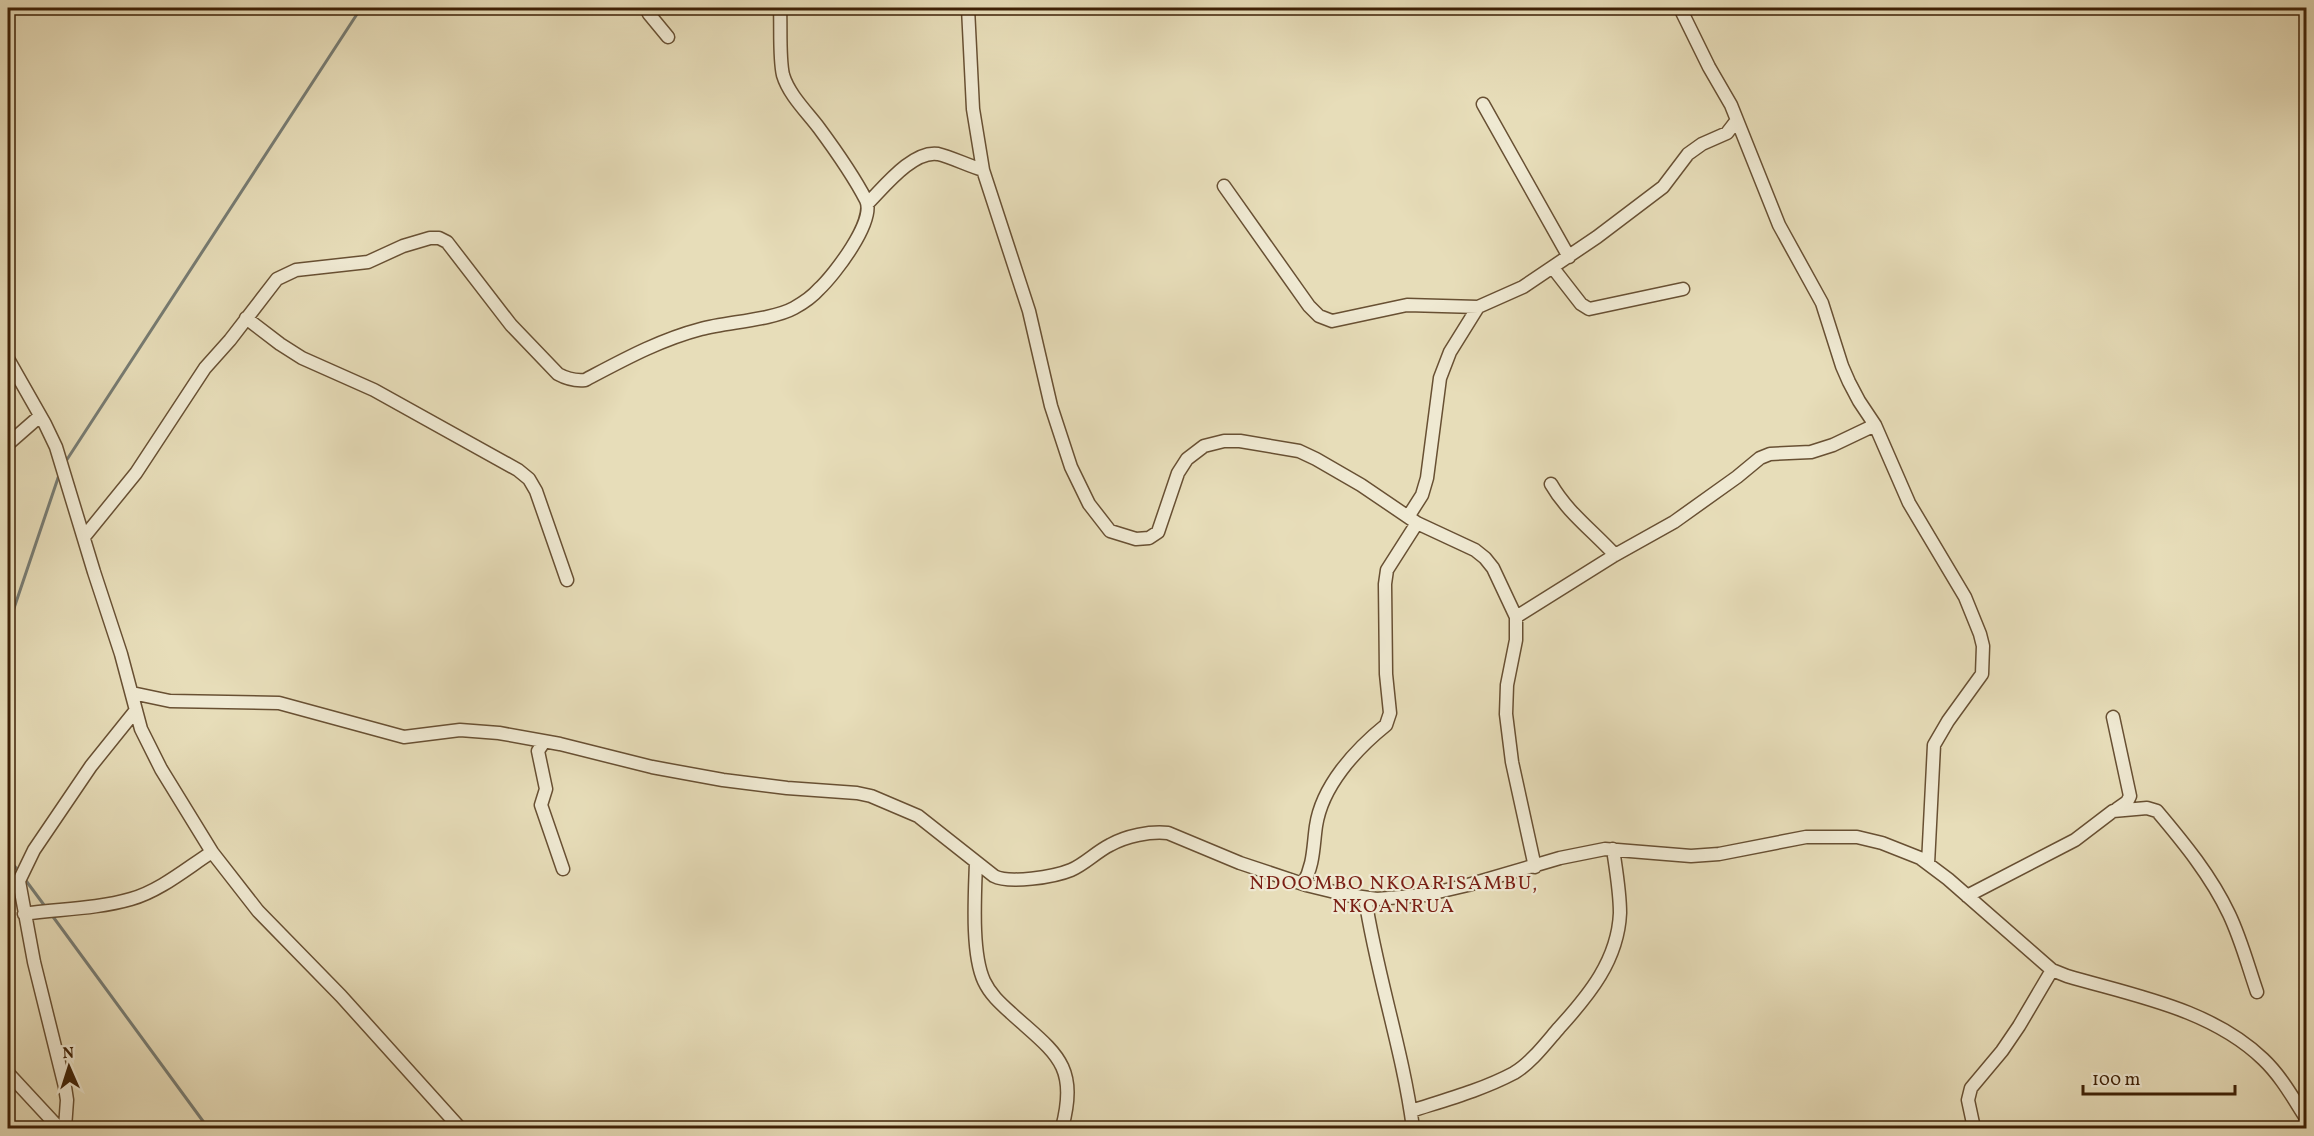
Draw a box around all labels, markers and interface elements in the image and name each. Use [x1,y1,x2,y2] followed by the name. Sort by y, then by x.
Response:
[1249,870,1539,921] district label: NDOOMBO NKOARISAMBU, NKOANRUA
[39,1037,99,1097] north arrow
[62,1043,75,1065] text: N
[2083,1058,2234,1096] scale bar
[2092,1068,2141,1093] text: 100 m

